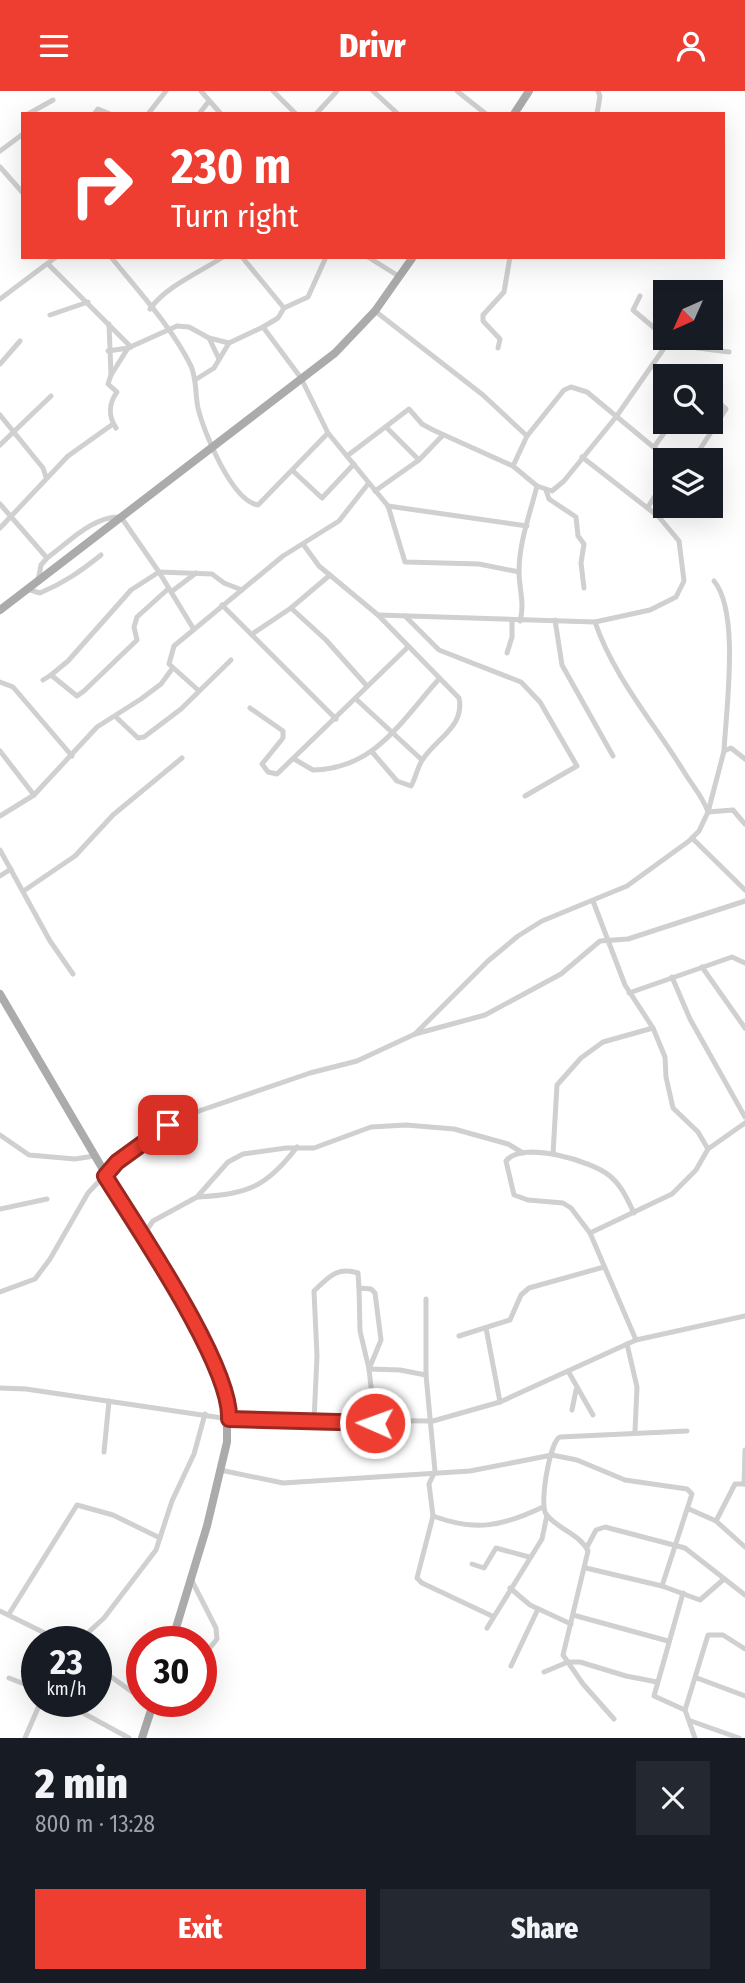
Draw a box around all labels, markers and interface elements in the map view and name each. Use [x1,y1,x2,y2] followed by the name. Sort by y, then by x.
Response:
[35,27,73,65] icon: menu
[339,27,406,65] text: Drivr
[672,27,710,65] icon: person
[171,137,291,196] text: 230 m
[56,140,147,231] icon: right
[171,197,298,235] text: Turn right
[653,280,723,350] north arrow
[653,280,723,518] map controls
[653,364,723,434] button: search
[653,448,723,518] button: layers
[138,1095,198,1155] pin
[149,1106,187,1144] icon: arrive
[338,1386,412,1460] position arrow
[126,1626,217,1717] speed limit sign: 30
[50,1641,83,1683] text: 23
[46,1678,87,1700] text: km/h
[35,1759,128,1809] text: 2 min
[636,1761,710,1835] button: close
[35,1810,155,1838] text: 800 m · 13:28
[35,1889,366,1969] button: Exit
[380,1889,710,1969] button: Share

